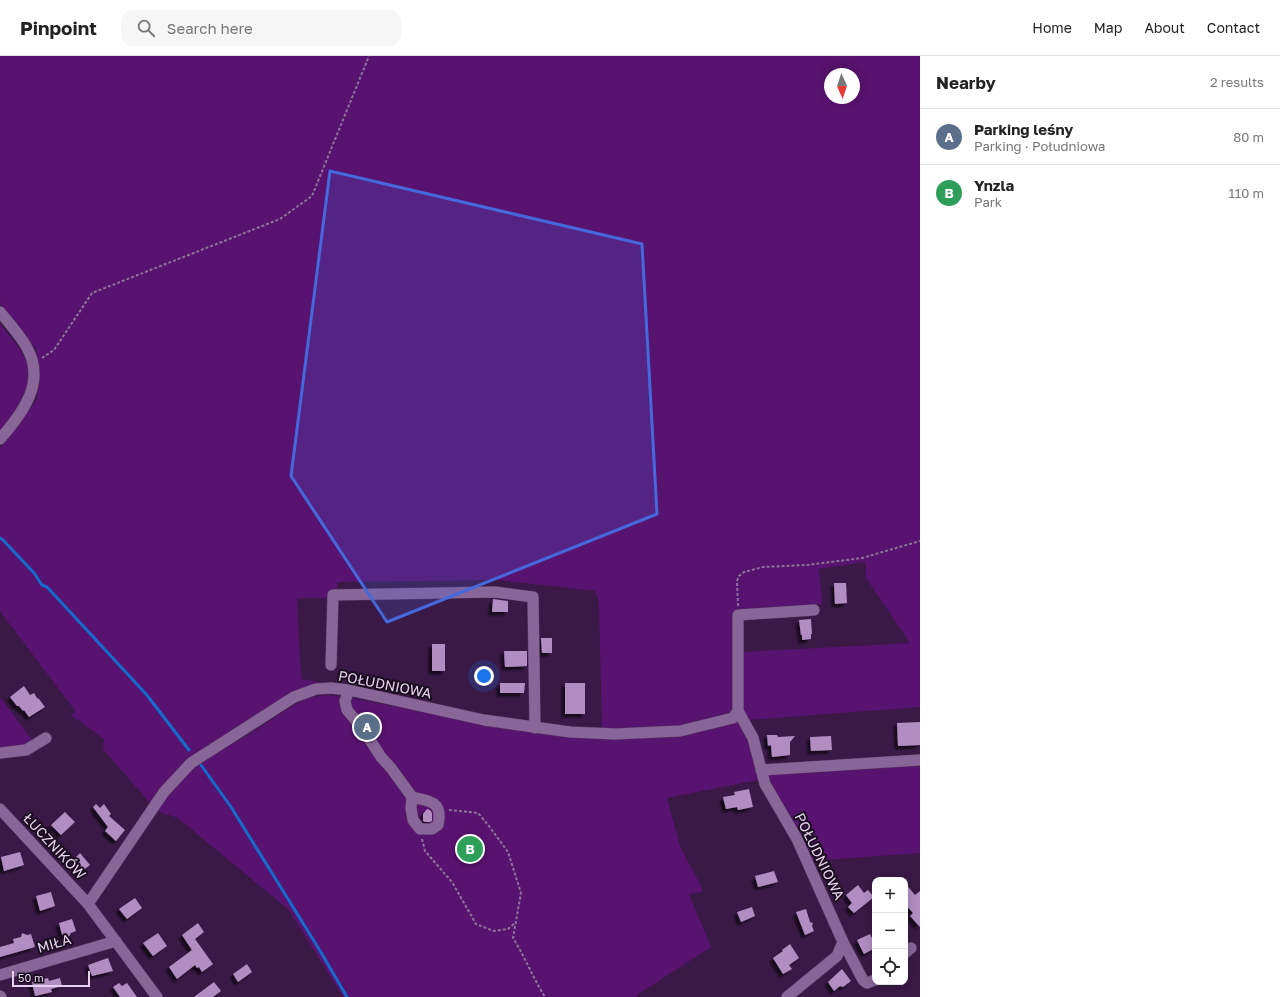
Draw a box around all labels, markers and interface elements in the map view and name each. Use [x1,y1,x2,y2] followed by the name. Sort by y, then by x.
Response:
[121,10,401,46] search box
[20,16,97,39] text: Pinpoint
[135,17,157,39] icon: search
[167,19,253,37] text: Search here
[1032,19,1072,36] text: Home
[1094,19,1122,36] text: Map
[1144,19,1185,36] text: About
[1207,19,1260,36] text: Contact
[824,68,860,104] north arrow
[936,72,996,93] text: Nearby
[1210,74,1264,90] text: 2 results
[974,120,1073,138] text: Parking leśny
[944,129,954,145] text: A
[1233,129,1264,145] text: 80 m
[974,138,1105,154] text: Parking · Południowa
[974,176,1014,194] text: Ynzla
[944,185,954,201] text: B
[1229,185,1264,201] text: 110 m
[974,194,1002,210] text: Park
[474,666,494,686] your location
[337,667,434,701] street label: POŁUDNIOWA
[354,712,380,742] pin: A
[20,810,90,883] street label: ŁUCZNIKÓW
[792,810,849,903] street label: POŁUDNIOWA
[457,834,483,864] pin: B
[872,877,908,985] map controls
[872,877,908,913] button: +
[872,913,908,949] button: −
[35,930,74,956] street label: MIŁA
[872,949,908,985] button: locate
[12,969,90,988] scale bar
[18,971,44,984] text: 50 m

